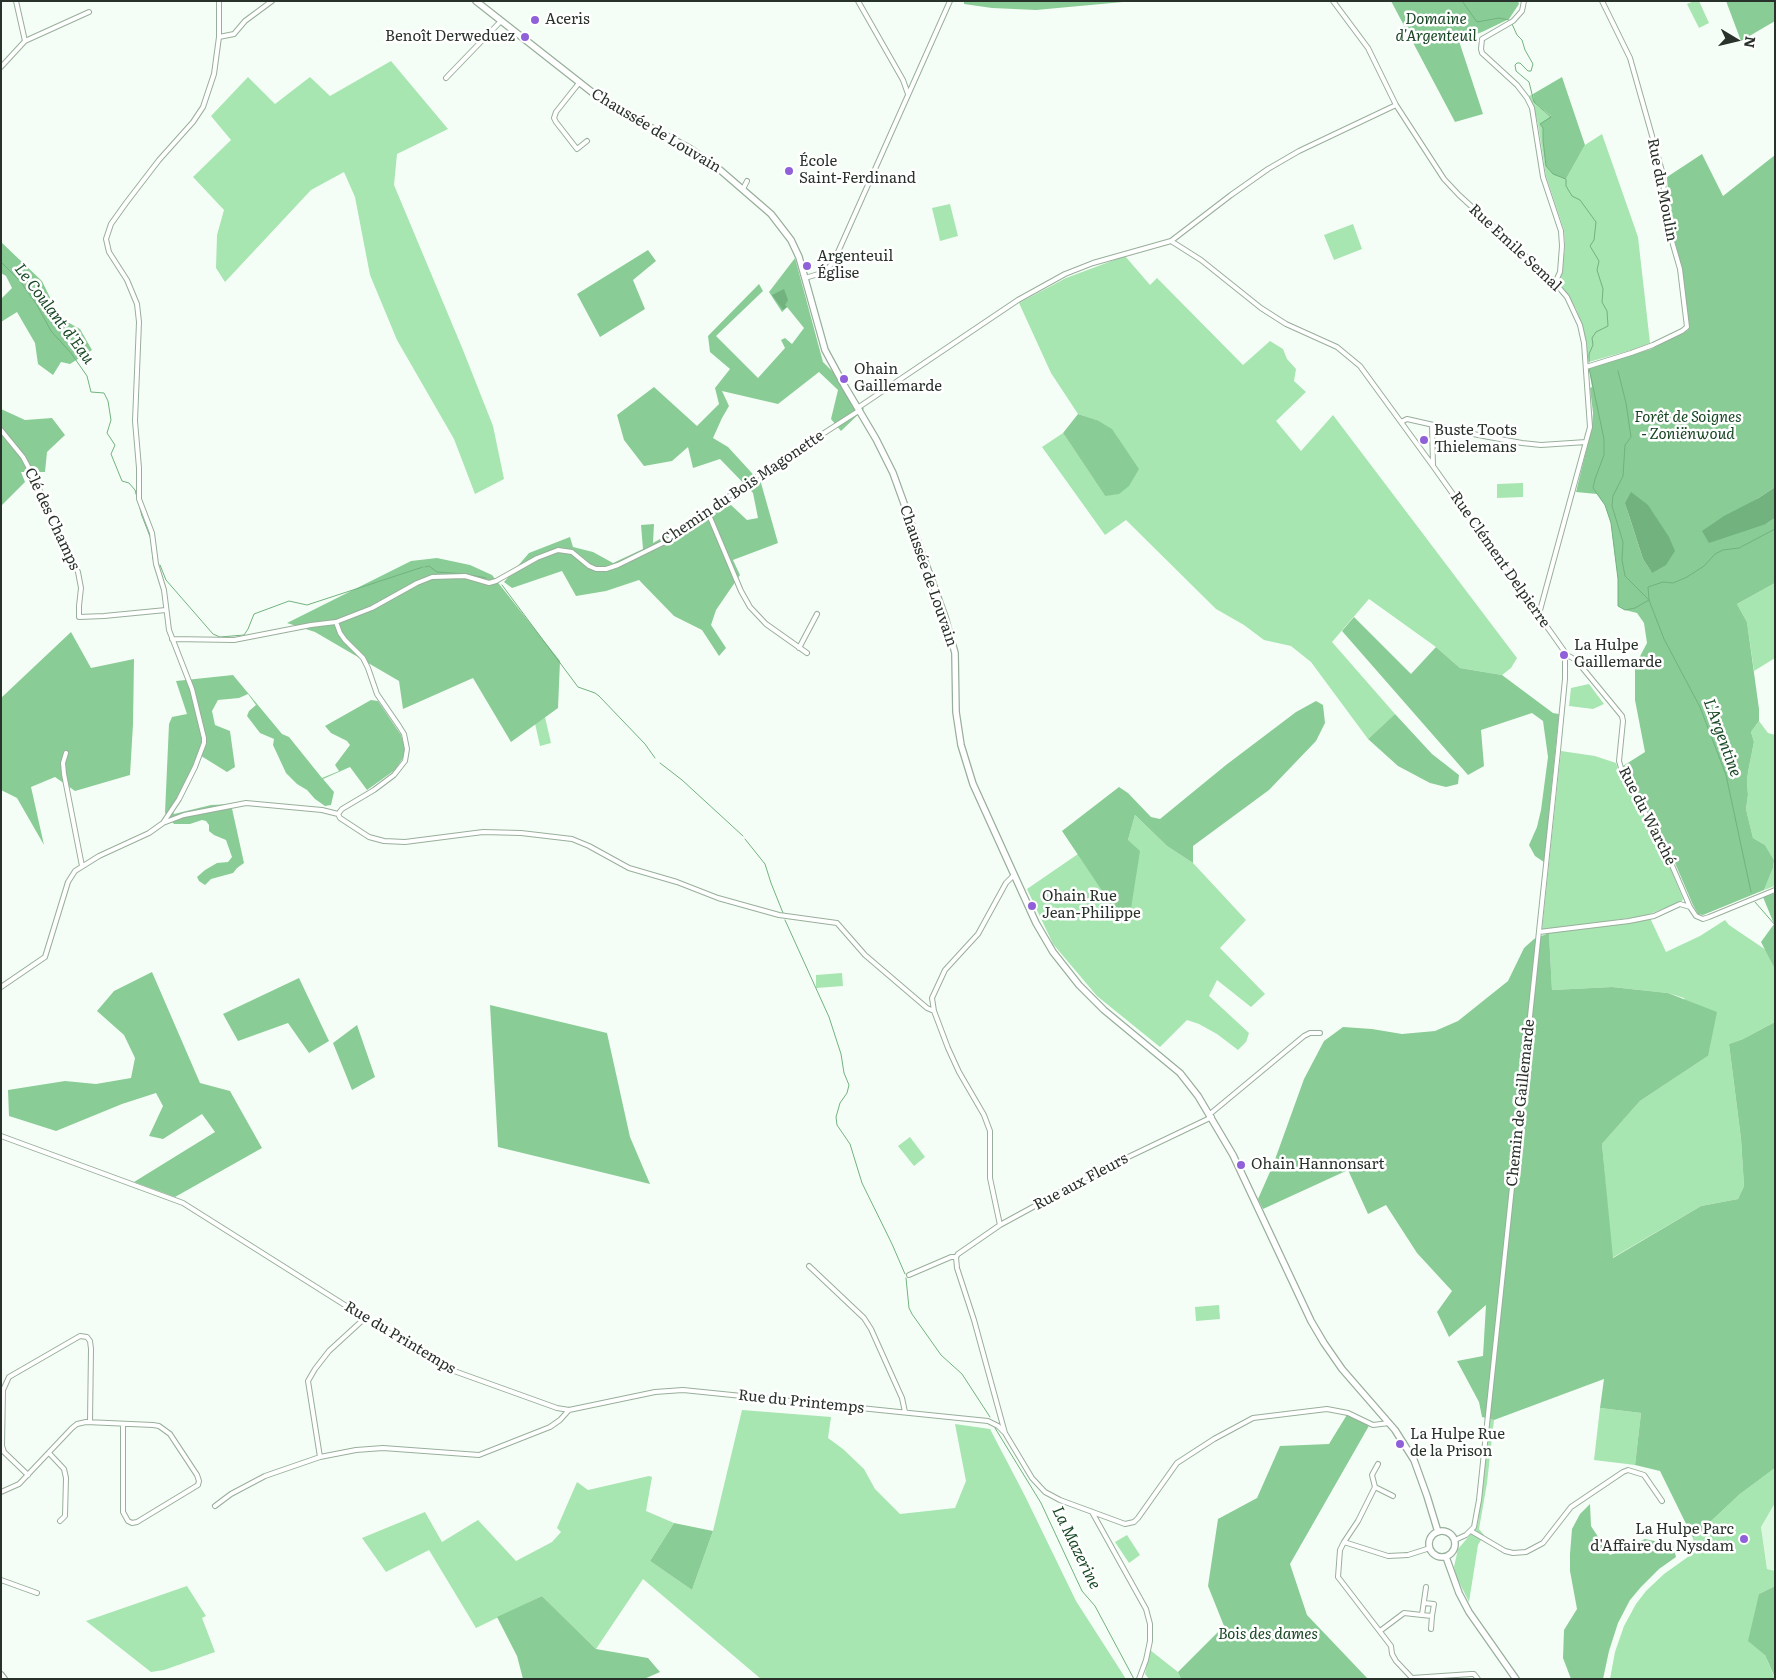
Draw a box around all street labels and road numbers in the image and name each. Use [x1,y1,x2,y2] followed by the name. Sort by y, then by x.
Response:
[588,85,724,177] street label: Chaussée de Louvain
[1643,137,1681,243] street label: Rue du Moulin
[1465,201,1565,295] street label: Rue Emile Semal
[658,427,828,549] street label: Chemin du Bois Magonette
[20,465,84,573] street label: Clé des Champs
[1446,489,1554,631] street label: Rue Clément Delpierre
[895,503,961,649] street label: Chaussée de Louvain
[1614,764,1680,868] street label: Rue du Warché
[1503,1018,1539,1188] street label: Chemin de Gaillemarde
[1031,1150,1131,1214] street label: Rue aux Fleurs
[341,1298,459,1378] street label: Rue du Printemps
[737,1386,865,1418] street label: Rue du Printemps

